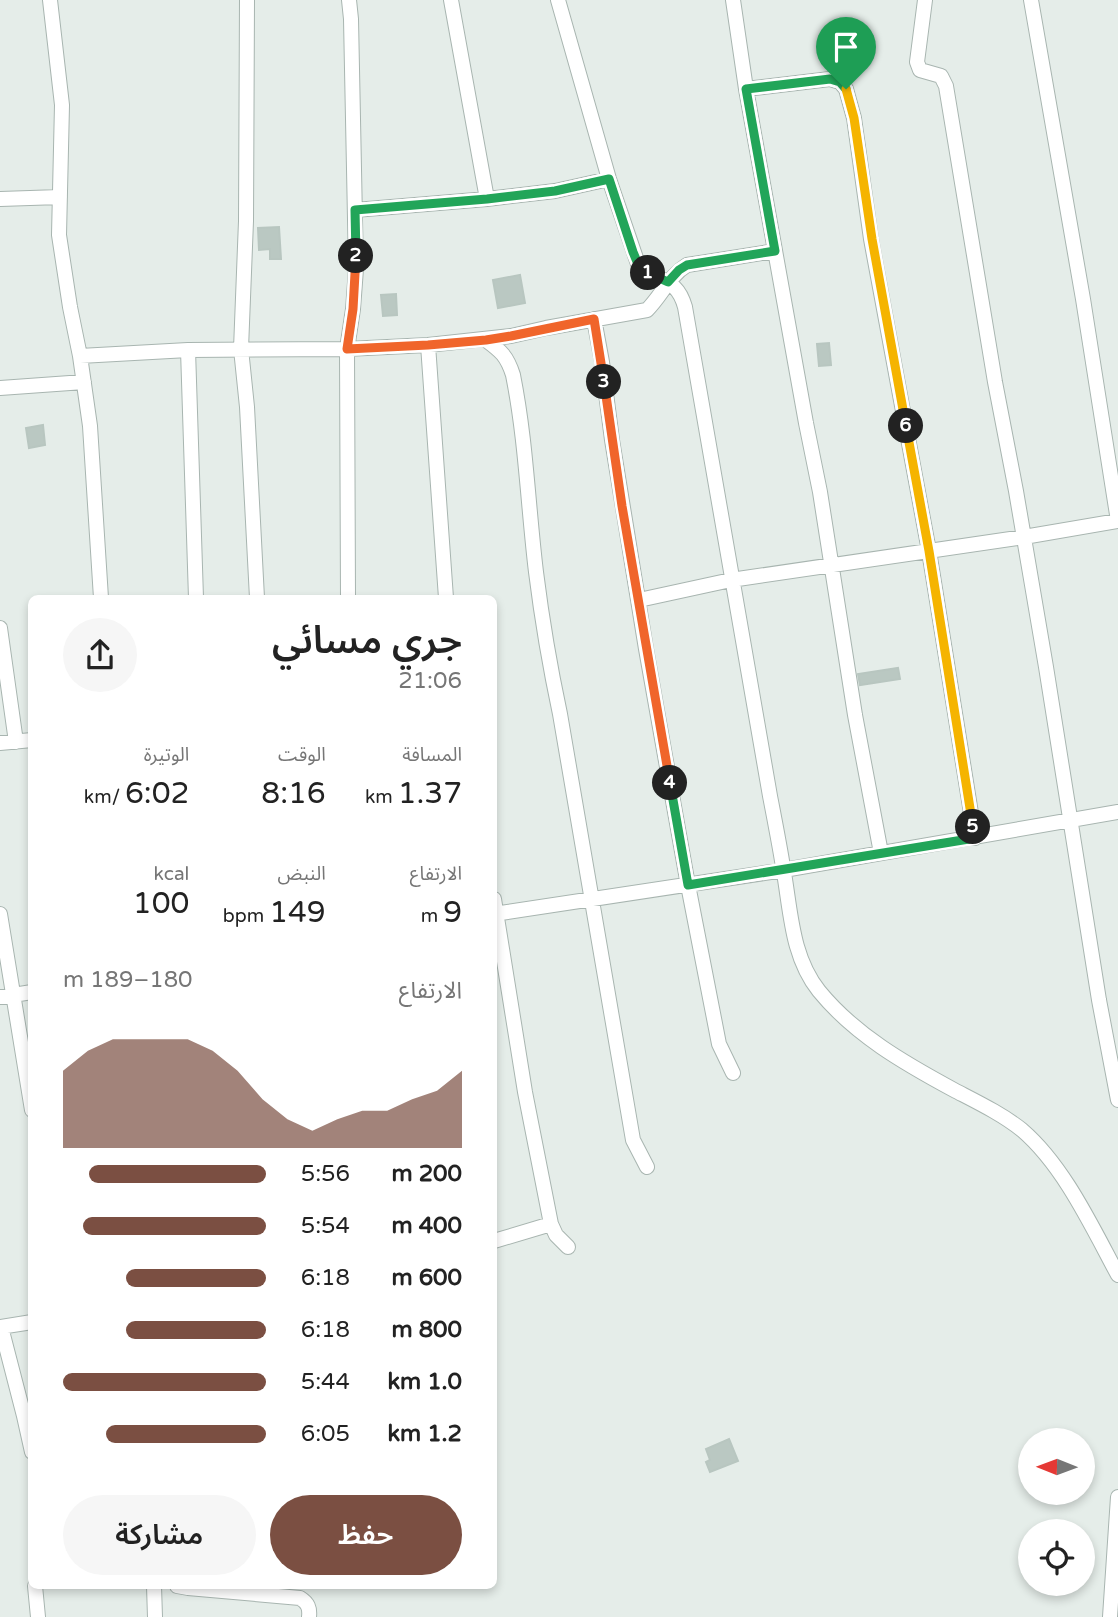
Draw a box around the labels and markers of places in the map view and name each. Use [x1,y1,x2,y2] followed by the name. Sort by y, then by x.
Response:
[816,17,876,89] pin
[338,238,374,274] pin: 2
[630,256,666,290] pin: 1
[586,364,622,400] pin: 3
[888,408,923,444] pin: 6
[652,766,688,800] pin: 4
[956,810,990,844] pin: 5

